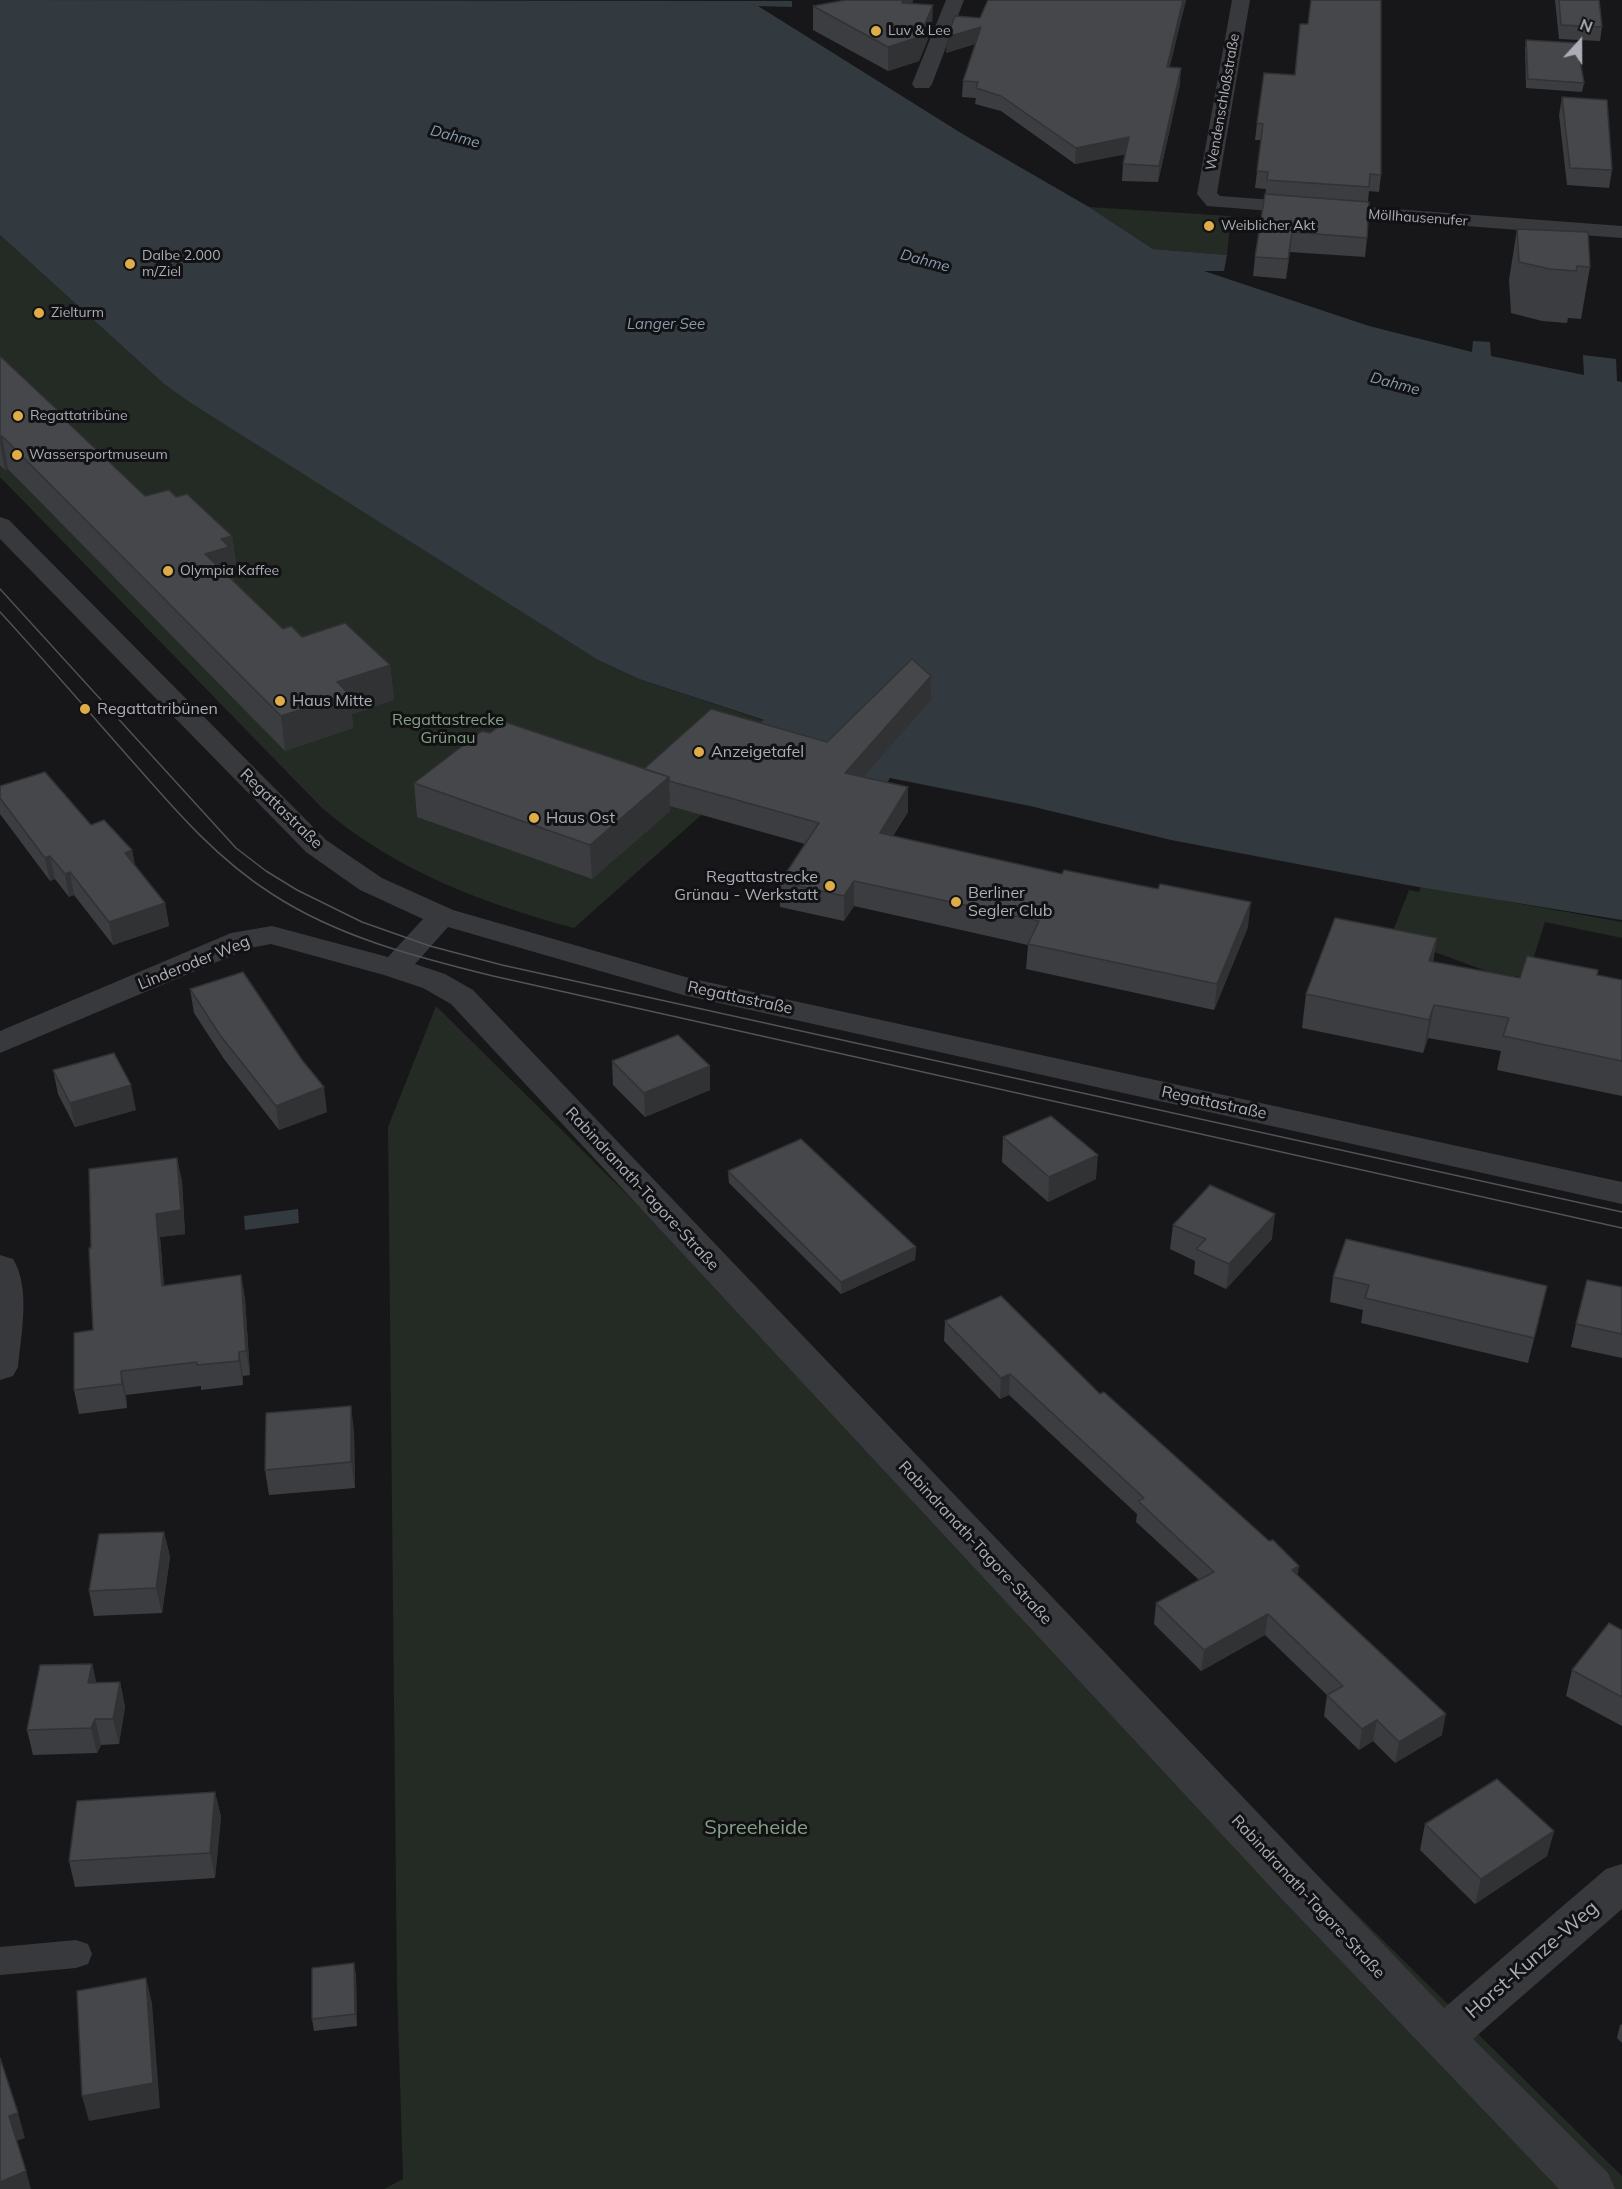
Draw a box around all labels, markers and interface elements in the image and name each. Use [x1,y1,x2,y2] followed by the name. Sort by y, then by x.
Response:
[1550,12,1610,72] north arrow
[1577,14,1596,37] text: N
[888,23,950,39] place label: Luv & Lee
[869,24,883,38] marker: Luv & Lee
[1203,32,1243,172] street label: Wendenschloßstraße
[428,122,482,152] water label: Dahme
[1368,206,1468,230] street label: Möllhausenufer
[1221,218,1315,234] place label: Weiblicher Akt
[1202,219,1216,233] marker: Weiblicher Akt
[898,246,952,276] water label: Dahme
[142,248,221,280] place label: Dalbe 2.000 m/Ziel
[123,257,137,271] marker: Dalbe 2.000 m/Ziel
[51,305,104,321] place label: Zielturm
[32,306,46,320] marker: Zielturm
[627,315,705,333] water label: Langer See
[1368,369,1422,399] water label: Dahme
[30,408,128,424] place label: Regattatribüne
[11,409,25,423] marker: Regattatribüne
[29,447,168,463] place label: Wassersportmuseum
[10,448,24,462] marker: Wassersportmuseum
[180,563,279,579] place label: Olympia Kaffee
[161,564,175,578] marker: Olympia Kaffee
[292,691,372,711] place label: Haus Mitte
[273,694,287,708] marker: Haus Mitte
[97,699,218,719] place label: Regattatribünen
[78,702,92,716] marker: Regattatribünen
[392,710,504,748] park label: Regattastrecke Grünau
[711,742,804,762] place label: Anzeigetafel
[692,745,706,759] marker: Anzeigetafel
[236,765,326,853] street label: Regattastraße
[546,808,615,828] place label: Haus Ost
[527,811,541,825] marker: Haus Ost
[674,867,818,905] place label: Regattastrecke Grünau - Werkstatt
[823,879,837,893] marker: Regattastrecke Grünau - Werkstatt
[968,883,1052,921] place label: Berliner Segler Club
[949,895,963,909] marker: Berliner Segler Club
[135,932,253,994] street label: Linderoder Weg
[686,977,794,1019] street label: Regattastraße
[1160,1082,1268,1124] street label: Regattastraße
[561,1103,723,1275] street label: Rabindranath-Tagore-Straße
[894,1457,1056,1629] street label: Rabindranath-Tagore-Straße
[1227,1811,1389,1983] street label: Rabindranath-Tagore-Straße
[704,1816,808,1840] park label: Spreeheide
[1461,1896,1603,2024] street label: Horst-Kunze-Weg

